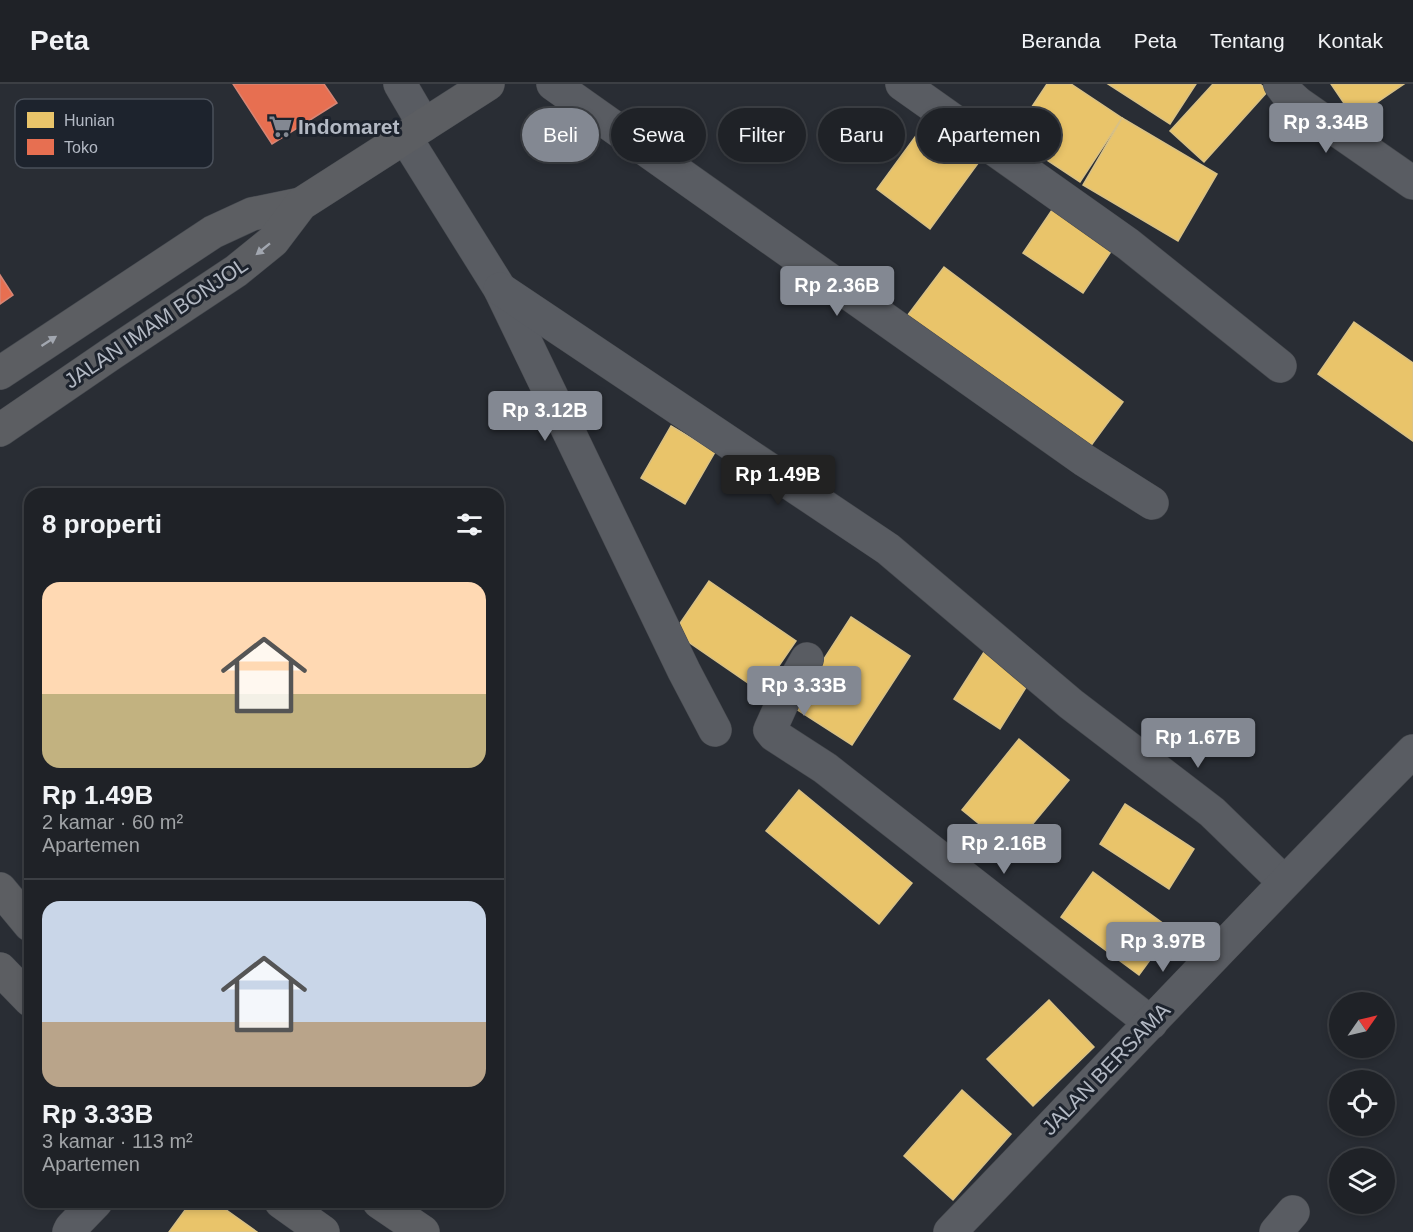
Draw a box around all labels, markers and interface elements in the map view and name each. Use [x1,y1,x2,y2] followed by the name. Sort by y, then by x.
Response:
[30,25,89,56] text: Peta
[1021,29,1101,52] text: Beranda
[1134,29,1177,52] text: Peta
[1210,29,1285,52] text: Tentang
[1318,29,1383,52] text: Kontak
[15,99,213,168] legend
[1264,103,1388,154] pin: Rp 3.34B
[522,108,599,162] chip: Beli
[611,108,706,162] chip: Sewa
[718,108,806,162] chip: Filter
[818,108,905,162] chip: Baru
[917,108,1061,162] chip: Apartemen
[1283,111,1369,133] text: Rp 3.34B
[64,112,115,129] text: Hunian
[267,114,293,140] supermarket icon: Indomaret
[298,115,400,138] place label: Indomaret
[64,139,98,156] text: Toko
[256,242,271,254] one-way arrow
[60,253,252,392] street label: JALAN IMAM BONJOL
[775,266,899,317] pin: Rp 2.36B
[794,274,880,296] text: Rp 2.36B
[41,336,57,347] one-way arrow
[483,391,607,442] pin: Rp 3.12B
[502,399,588,421] text: Rp 3.12B
[716,455,840,506] pin: Rp 1.49B
[735,463,821,485] text: Rp 1.49B
[453,508,486,541] icon: filters
[42,509,162,539] text: 8 properti
[210,621,318,729] icon: home
[742,666,866,717] pin: Rp 3.33B
[761,674,847,696] text: Rp 3.33B
[1136,718,1260,769] pin: Rp 1.67B
[1155,726,1241,748] text: Rp 1.67B
[42,780,153,810] text: Rp 1.49B
[42,811,183,833] text: 2 kamar · 60 m²
[942,824,1066,875] pin: Rp 2.16B
[961,832,1047,854] text: Rp 2.16B
[42,834,140,856] text: Apartemen
[1101,922,1225,973] pin: Rp 3.97B
[1120,930,1206,952] text: Rp 3.97B
[210,940,318,1048] icon: home
[1329,992,1395,1058] north arrow
[1329,992,1395,1214] map controls
[1037,998,1174,1139] street label: JALAN BERSAMA
[1329,1070,1395,1136] button: locate
[42,1099,153,1129] text: Rp 3.33B
[42,1130,193,1152] text: 3 kamar · 113 m²
[1329,1148,1395,1214] button: layers
[42,1153,140,1175] text: Apartemen

